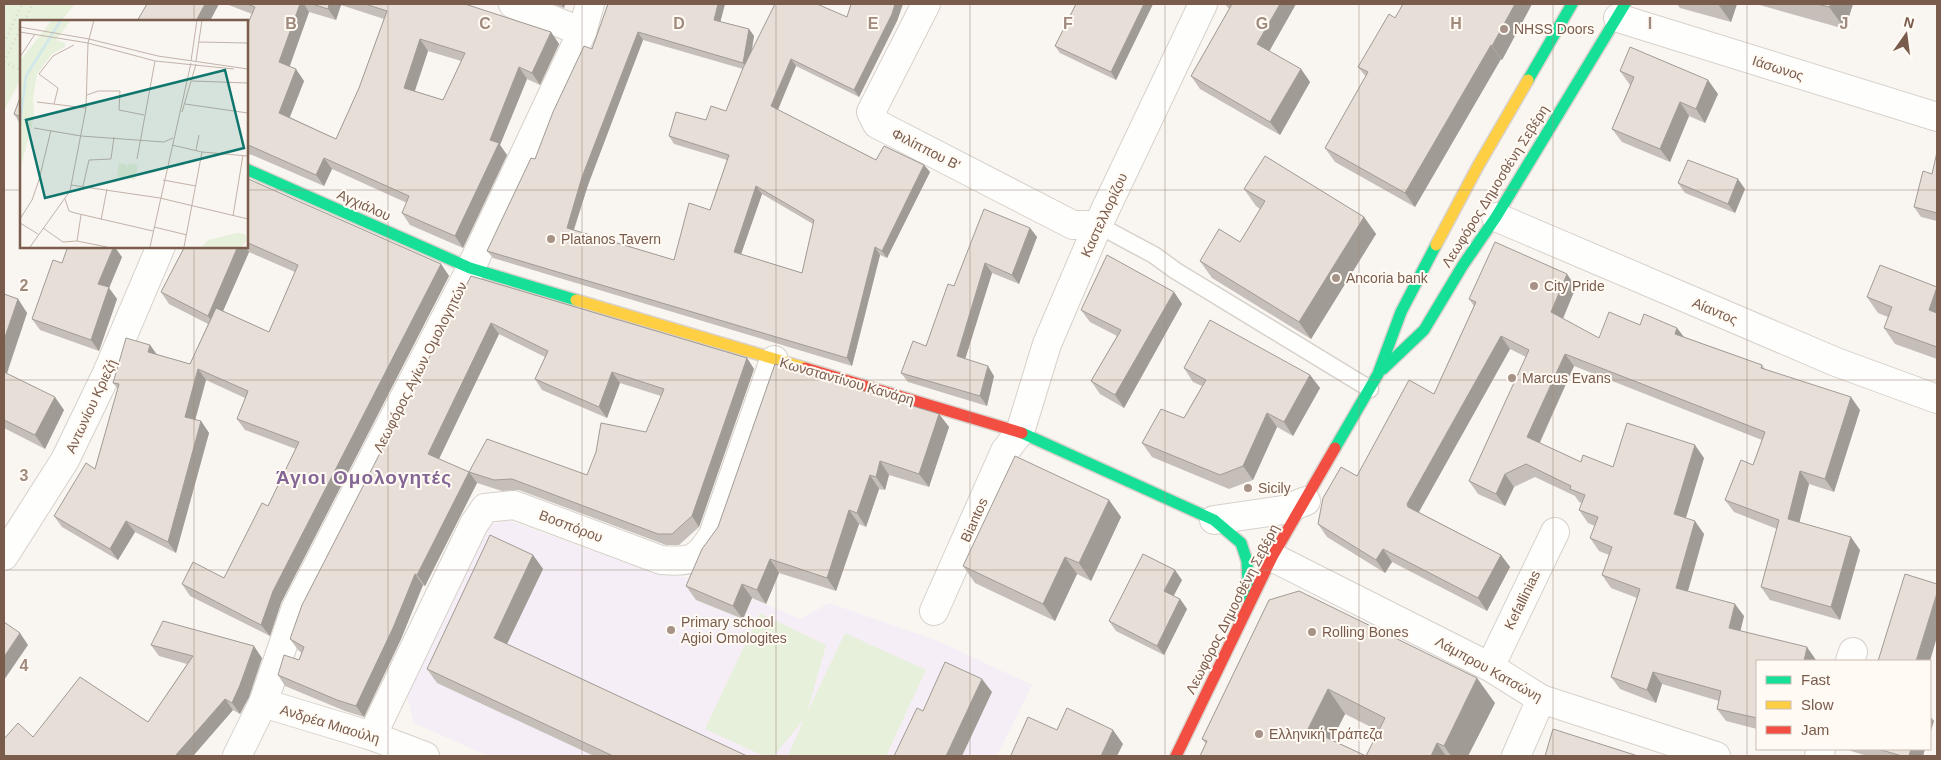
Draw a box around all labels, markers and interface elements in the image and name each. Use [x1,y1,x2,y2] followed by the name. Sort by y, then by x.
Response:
[1881,10,1931,60] north arrow
[1902,13,1916,31] text: N
[285,15,297,32] text: B
[479,15,491,32] text: C
[673,15,685,32] text: D
[868,15,879,32] text: E
[1063,15,1073,32] text: F
[1256,15,1268,32] text: G
[1450,15,1462,32] text: H
[1648,15,1652,32] text: I
[1840,15,1848,32] text: J
[20,20,248,248] inset map
[1514,21,1594,37] place label: NHSS Doors
[1498,23,1510,35] marker: NHSS Doors
[1750,52,1806,84] street label: Ιάσωνος
[1438,102,1552,270] street label: Λεωφόρος Δημοσθένη Σεβέρη
[889,125,963,173] street label: Φιλίππου Β'
[1078,170,1130,260] street label: Καστελλορίζου
[335,186,393,224] street label: Αγχιάλου
[561,231,661,247] place label: Platanos Tavern
[545,233,557,245] marker: Platanos Tavern
[1346,270,1429,286] place label: Ancoria bank
[1330,272,1342,284] marker: Ancoria bank
[20,277,29,294] text: 2
[1544,278,1605,294] place label: City Pride
[370,279,470,455] street label: Λεωφόρος Αγίων Ομολογητών
[1528,280,1540,292] marker: City Pride
[1690,294,1740,328] street label: Αίαντος
[778,354,916,408] street label: Κωνσταντίνου Κανάρη
[62,356,120,456] street label: Αντωνίου Κριεζή
[1522,370,1611,386] place label: Marcus Evans
[1506,372,1518,384] marker: Marcus Evans
[20,467,29,484] text: 3
[276,467,452,488] district label: Άγιοι Ομολογητές
[1258,480,1291,496] place label: Sicily
[1242,482,1254,494] marker: Sicily
[957,495,991,545] street label: Biantos
[537,507,605,545] street label: Βοσπόρου
[1182,521,1282,697] street label: Λεωφόρος Δημοσθένη Σεβέρη
[1501,568,1543,632] street label: Kefallinias
[681,614,787,646] place label: Primary school Agioi Omologites
[665,624,677,636] marker: Primary school Agioi Omologites
[1322,624,1408,640] place label: Rolling Bones
[1306,626,1318,638] marker: Rolling Bones
[1433,633,1545,705] street label: Λάμπρου Κατσώνη
[20,657,29,674] text: 4
[1756,660,1931,750] legend
[1801,671,1831,688] text: Fast
[1801,696,1834,713] text: Slow
[278,701,382,747] street label: Ανδρέα Μιαούλη
[1801,721,1829,738] text: Jam
[1269,726,1383,742] place label: Ελληνική Τράπεζα
[1253,728,1265,740] marker: Ελληνική Τράπεζα

